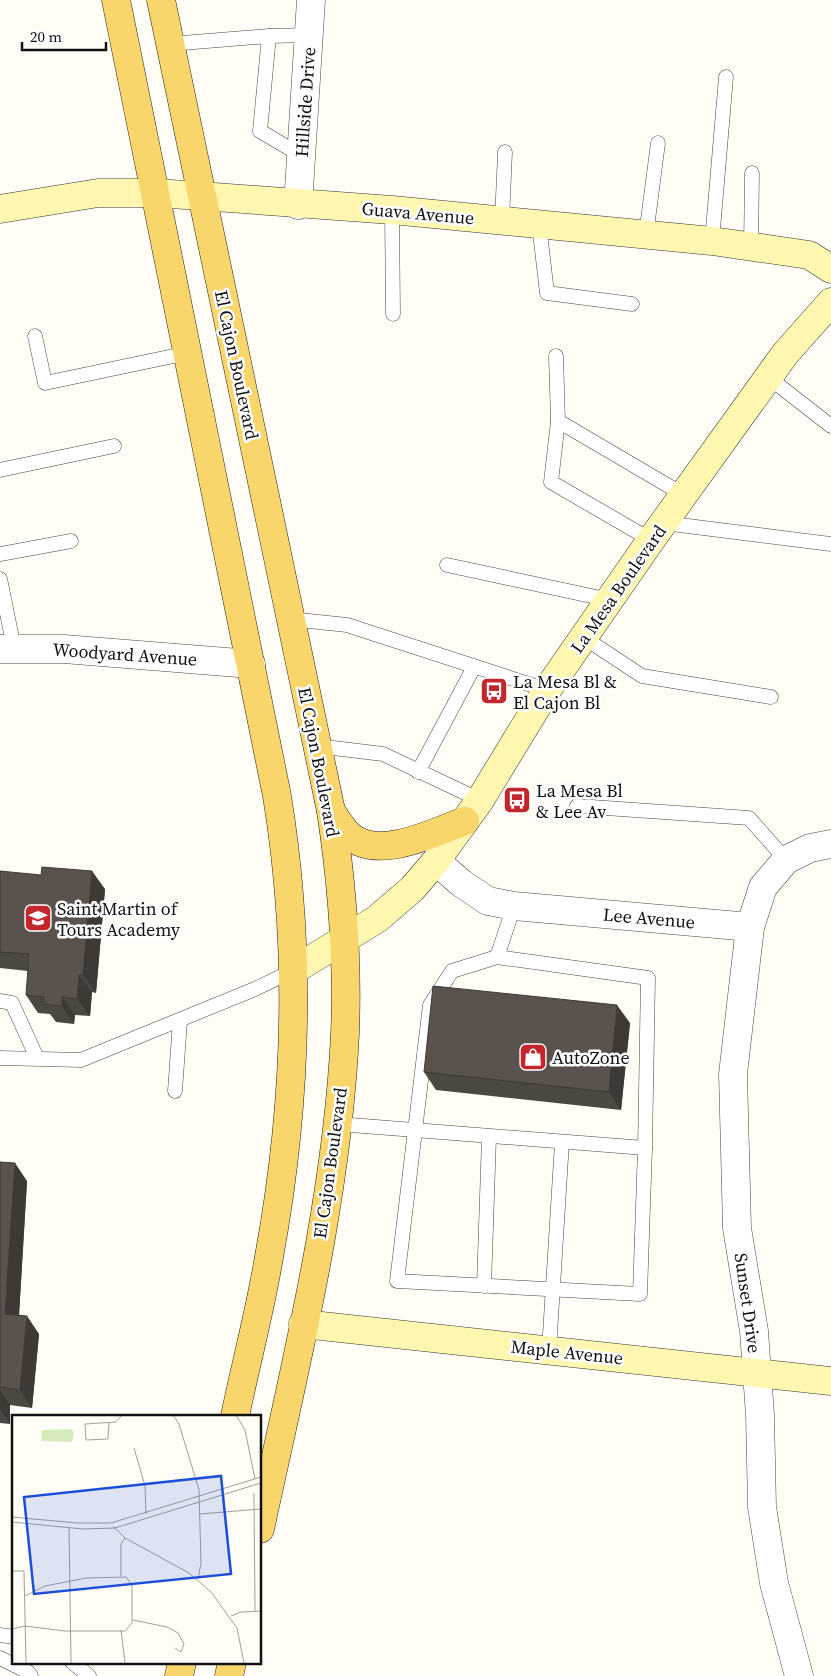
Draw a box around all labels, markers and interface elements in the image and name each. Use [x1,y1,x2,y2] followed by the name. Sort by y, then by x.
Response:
[22,20,106,52] scale bar
[30,26,62,47] text: 20 m
[289,46,321,158] street label: Hillside Drive
[361,196,475,230] street label: Guava Avenue
[209,288,265,442] street label: El Cajon Boulevard
[564,520,672,658] street label: La Mesa Boulevard
[52,636,198,672] street label: Woodyard Avenue
[513,669,617,715] place label: La Mesa Bl & El Cajon Bl
[479,676,509,706] bus stop icon: La Mesa Bl & El Cajon Bl
[292,685,346,839] street label: El Cajon Boulevard
[536,778,623,824] place label: La Mesa Bl & Lee Av
[502,785,532,815] bus stop icon: La Mesa Bl & Lee Av
[57,896,181,942] place label: Saint Martin of Tours Academy
[602,902,696,934] street label: Lee Avenue
[23,903,53,933] school or university icon: Saint Martin of Tours Academy
[518,1042,548,1072] shop icon: AutoZone
[552,1045,630,1070] place label: AutoZone
[307,1086,353,1240] street label: El Cajon Boulevard
[729,1251,767,1355] street label: Sunset Drive
[510,1334,624,1370] street label: Maple Avenue
[12,1415,261,1664] inset map

